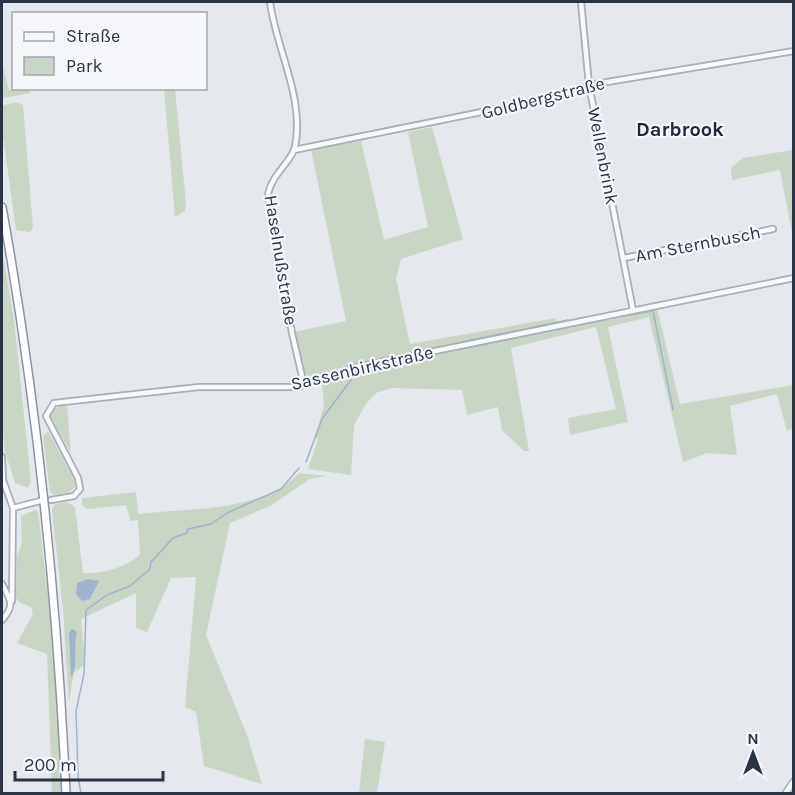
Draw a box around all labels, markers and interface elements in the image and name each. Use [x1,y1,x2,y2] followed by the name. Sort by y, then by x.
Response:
[12,12,207,90] legend
[66,25,120,47] text: Straße
[66,55,103,77] text: Park
[479,72,607,124] street label: Goldbergstraße
[583,106,623,206] street label: Wellenbrink
[636,118,724,141] district label: Darbrook
[260,193,302,327] street label: Haselnußstraße
[634,221,762,267] street label: Am Sternbusch
[289,341,435,395] street label: Sassenbirkstraße
[723,723,783,783] north arrow
[747,729,759,748] text: N
[15,744,164,782] scale bar
[24,754,77,776] text: 200 m

